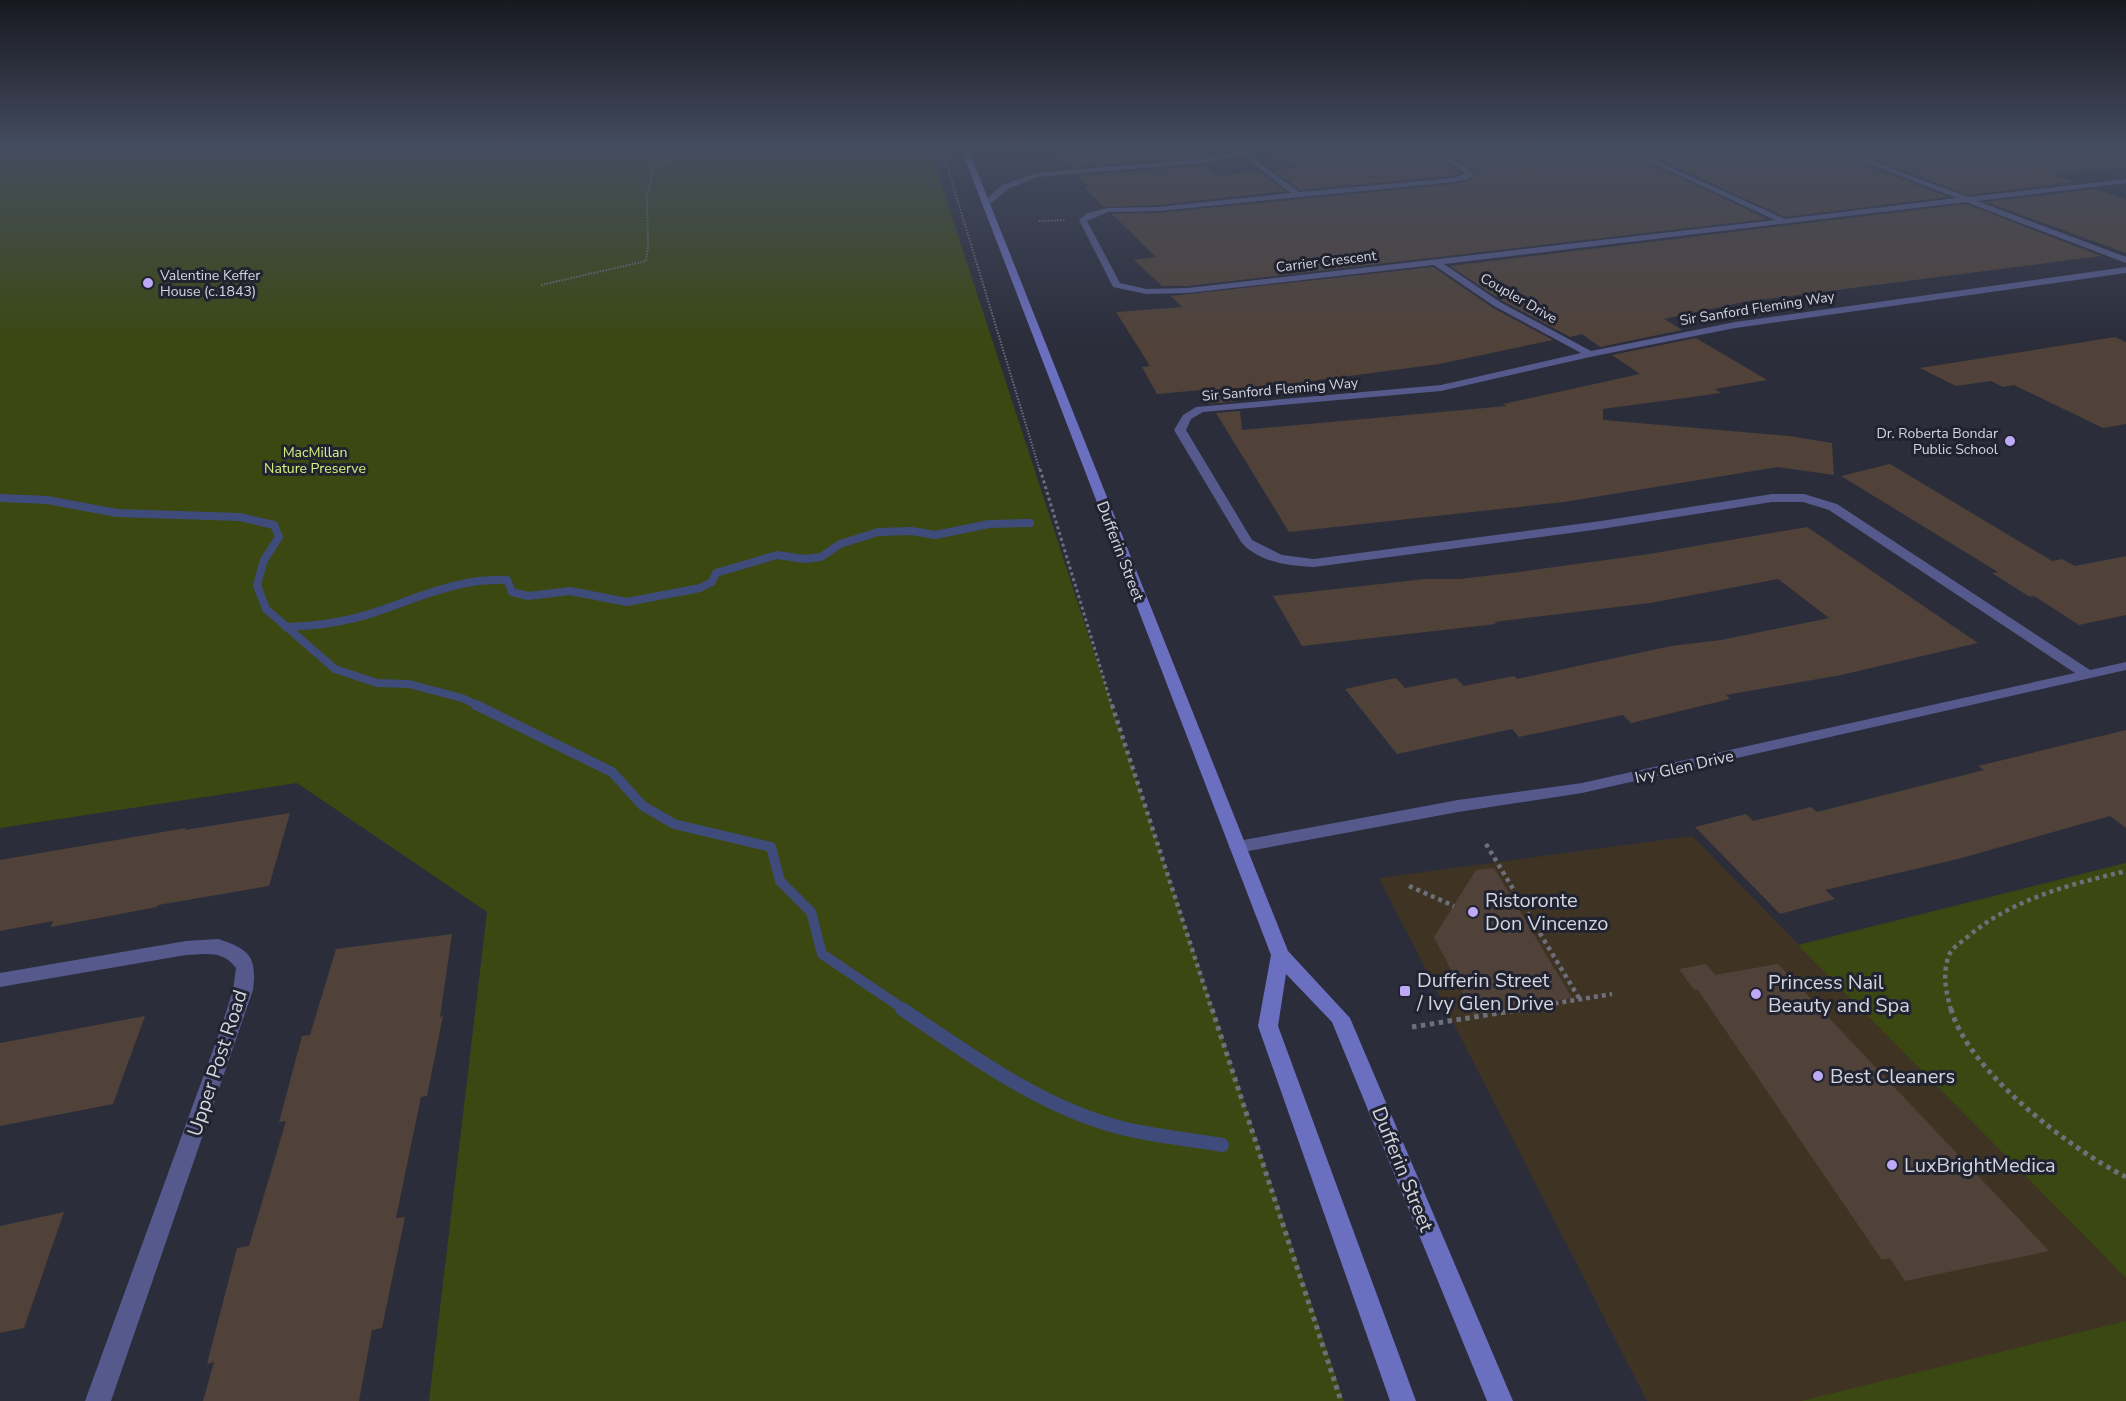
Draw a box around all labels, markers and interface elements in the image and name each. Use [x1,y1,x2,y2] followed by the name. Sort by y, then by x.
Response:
[1275,246,1377,277] street label: Carrier Crescent
[159,266,260,301] place label: Valentine Keffer House (c.1843)
[1477,269,1561,328] street label: Coupler Drive
[141,276,155,290] marker: Valentine Keffer House (c.1843)
[1678,287,1837,330] street label: Sir Sanford Fleming Way
[1201,373,1360,406] street label: Sir Sanford Fleming Way
[1876,424,1999,459] place label: Dr. Roberta Bondar Public School
[2003,434,2017,448] marker: Dr. Roberta Bondar Public School
[264,443,366,478] park label: MacMillan Nature Preserve
[1091,498,1149,605] street label: Dufferin Street
[1633,745,1736,789] street label: Ivy Glen Drive
[1485,887,1608,937] place label: Ristoronte Don Vincenzo
[1466,905,1480,919] marker: Ristoronte Don Vincenzo
[1416,967,1554,1017] place label: Dufferin Street / Ivy Glen Drive
[1768,969,1910,1019] place label: Princess Nail Beauty and Spa
[1398,984,1412,998] marker: Dufferin Street / Ivy Glen Drive
[181,987,254,1140] street label: Upper Post Road
[1749,987,1763,1001] marker: Princess Nail Beauty and Spa
[1830,1063,1955,1090] place label: Best Cleaners
[1811,1069,1825,1083] marker: Best Cleaners
[1365,1103,1440,1236] street label: Dufferin Street
[1904,1152,2056,1179] place label: LuxBrightMedica
[1885,1158,1899,1172] marker: LuxBrightMedica

